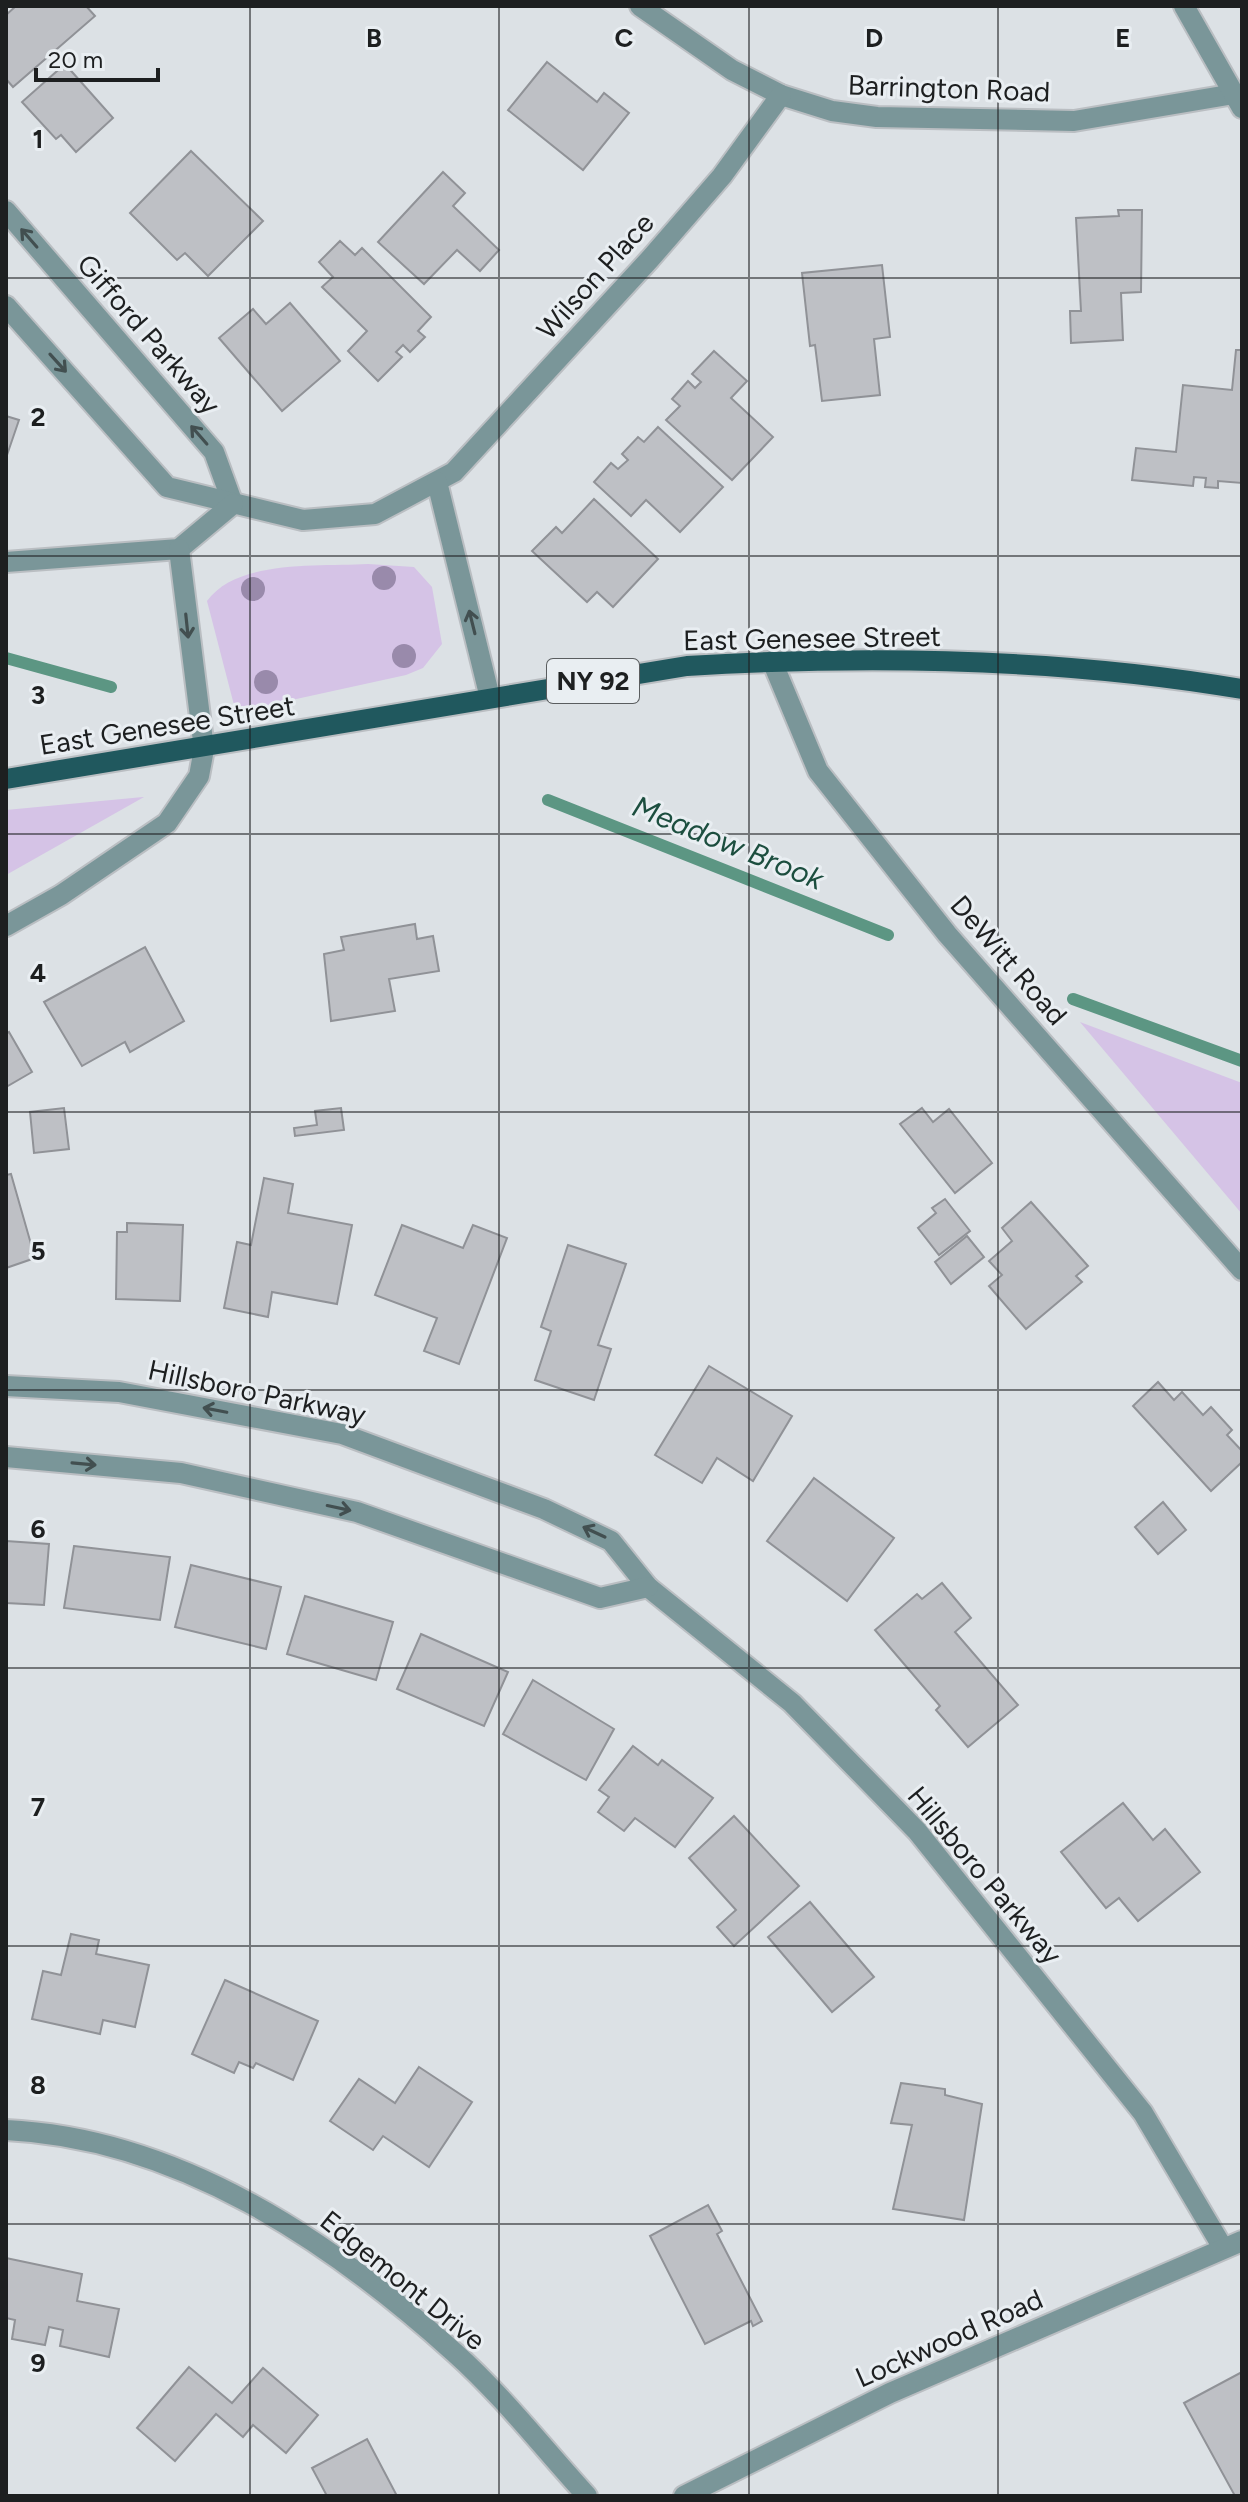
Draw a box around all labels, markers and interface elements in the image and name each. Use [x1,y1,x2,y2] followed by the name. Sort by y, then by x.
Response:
[366,22,382,54] text: B
[615,22,634,54] text: C
[865,22,883,54] text: D
[1115,22,1131,54] text: E
[36,32,158,82] scale bar
[48,45,103,74] text: 20 m
[847,67,1051,109] street label: Barrington Road
[33,123,43,155] text: 1
[529,206,661,346] street label: Wilson Place
[20,228,38,249] one-way arrow
[70,247,228,421] street label: Gifford Parkway
[49,353,67,373] one-way arrow
[30,401,46,433] text: 2
[190,425,208,446] one-way arrow
[463,610,478,635] one-way arrow
[180,612,195,639] one-way arrow
[683,619,941,657] street label: East Genesee Street
[547,659,639,703] road number: NY 92
[31,679,45,711] text: 3
[37,688,297,762] street label: East Genesee Street
[627,787,831,898] water label: Meadow Brook
[944,888,1074,1032] street label: DeWitt Road
[30,957,46,989] text: 4
[30,1235,46,1267] text: 5
[145,1352,369,1432] street label: Hillsboro Parkway
[202,1402,228,1417] one-way arrow
[70,1457,97,1472] one-way arrow
[326,1501,352,1516] one-way arrow
[30,1513,46,1545] text: 6
[582,1524,606,1539] one-way arrow
[901,1779,1069,1971] street label: Hillsboro Parkway
[31,1791,45,1823] text: 7
[30,2069,46,2101] text: 8
[314,2203,492,2357] street label: Edgemont Drive
[850,2282,1048,2394] street label: Lockwood Road
[30,2347,46,2379] text: 9

